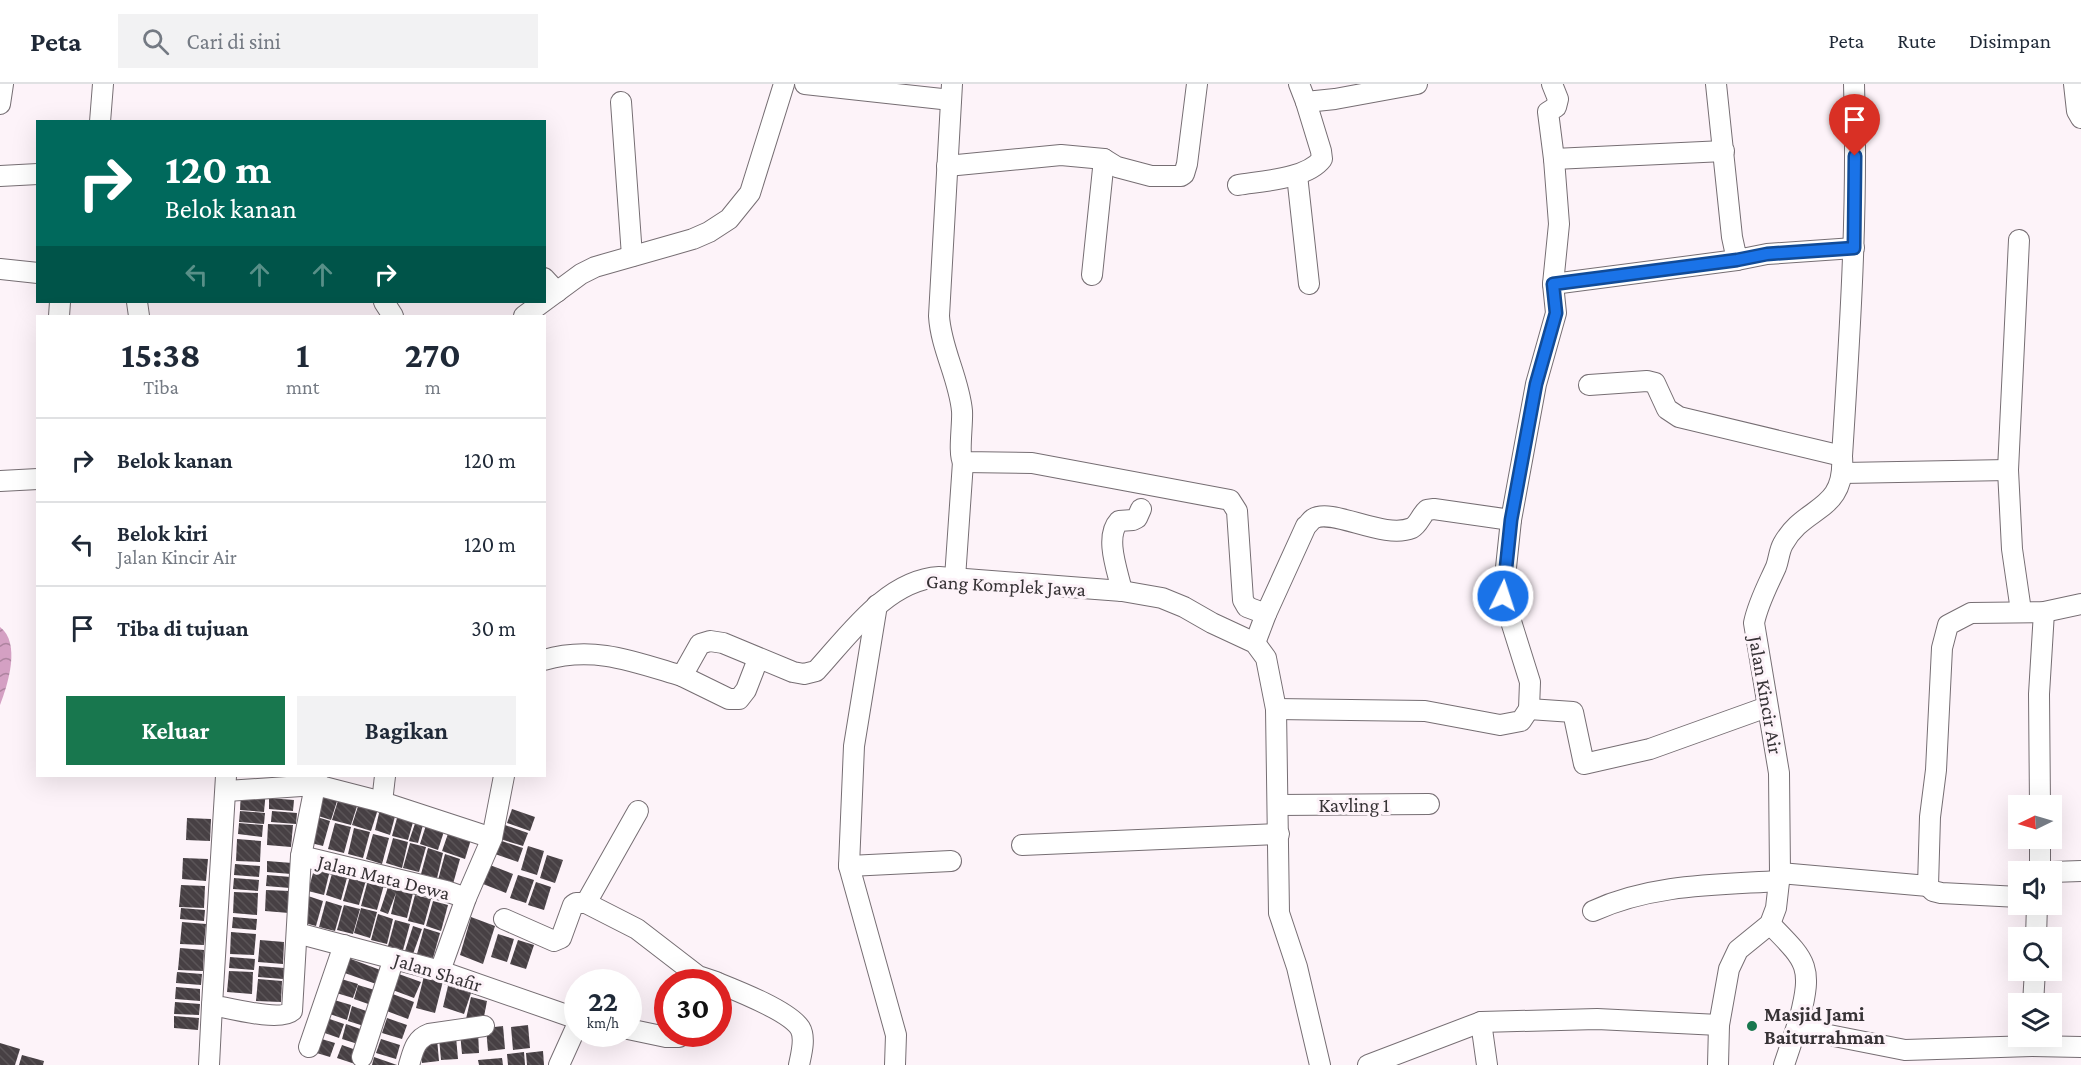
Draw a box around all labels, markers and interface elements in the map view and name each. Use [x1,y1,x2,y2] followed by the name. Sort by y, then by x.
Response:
[118,14,538,68] search box
[139,25,172,58] icon: search
[30,26,82,57] text: Peta
[187,29,281,54] text: Cari di sini
[1828,29,1864,53] text: Peta
[1897,29,1936,53] text: Rute
[1969,29,2051,53] text: Disimpan
[1829,94,1880,156] pin
[1838,103,1871,136] icon: arrive
[66,144,144,222] icon: right
[165,145,271,192] text: 120 m
[165,194,297,224] text: Belok kanan
[180,258,213,291] icon: left
[243,258,276,291] icon: ahead
[306,258,339,291] icon: ahead
[369,258,402,291] icon: right
[121,335,201,375] text: 15:38
[296,335,309,375] text: 1
[405,335,461,375] text: 270
[143,376,179,398] text: Tiba
[286,376,319,398] text: mnt
[425,376,441,398] text: m
[66,444,99,477] icon: right
[117,448,233,473] text: Belok kanan
[464,448,516,473] text: 120 m
[117,521,208,546] text: Belok kiri
[66,528,99,561] icon: left
[464,532,516,557] text: 120 m
[117,546,237,568] text: Jalan Kincir Air
[1471,564,1535,628] position arrow
[925,570,1086,601] street label: Gang Komplek Jawa
[66,612,99,645] icon: arrive
[117,616,249,641] text: Tiba di tujuan
[471,616,516,641] text: 30 m
[1743,632,1787,756] street label: Jalan Kincir Air
[66,696,285,765] button: Keluar
[297,696,516,765] button: Bagikan
[1319,794,1389,817] street label: Kavling 1
[2008,795,2062,849] north arrow
[2008,795,2062,1047] map controls
[313,849,452,905] street label: Jalan Mata Dewa
[2008,861,2062,915] button: sound
[2008,927,2062,981] button: search
[389,948,485,997] street label: Jalan Shafir
[654,969,732,1047] speed limit sign: 30
[588,984,618,1017] text: 22
[2008,993,2062,1047] button: layers
[1764,1003,1885,1048] place label: Masjid Jami Baiturrahman
[587,1015,619,1031] text: km/h
[1745,1019,1759,1033] marker: Masjid Jami Baiturrahman

